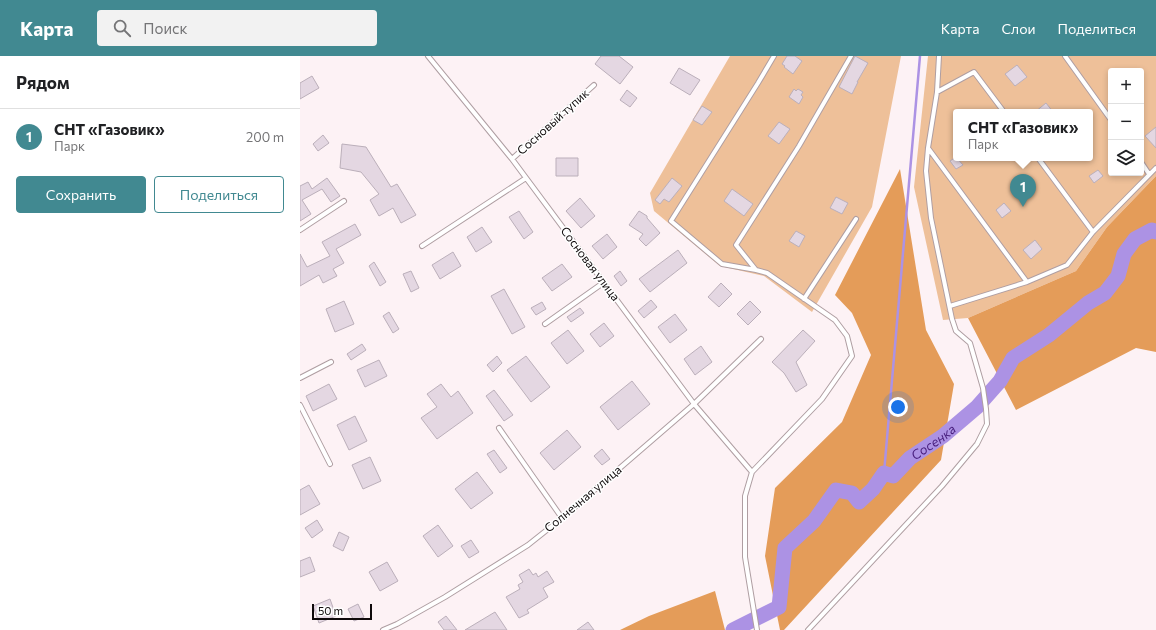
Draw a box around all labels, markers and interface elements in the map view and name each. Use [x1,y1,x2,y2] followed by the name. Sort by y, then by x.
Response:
[97,10,377,46] search box
[20,17,73,40] text: Карта
[111,17,133,39] icon: search
[143,19,188,37] text: Поиск
[941,20,979,37] text: Карта
[1001,20,1036,37] text: Слои
[1058,20,1136,37] text: Поделиться
[1108,68,1144,176] map controls
[1108,68,1144,104] button: +
[16,72,70,93] text: Рядом
[514,85,591,157] street label: Сосновый тупик
[1108,104,1144,140] button: −
[953,109,1093,161] popup
[968,118,1078,136] text: СНТ «Газовик»
[54,120,165,138] text: СНТ «Газовик»
[26,129,32,145] text: 1
[246,129,284,145] text: 200 m
[968,136,999,152] text: Парк
[54,138,85,154] text: Парк
[1108,140,1144,176] button: layers
[1010,174,1036,207] pin: 1
[16,176,146,213] button: Сохранить
[154,176,284,213] button: Поделиться
[558,224,623,303] street label: Сосновая улица
[888,397,908,417] your location
[908,421,959,463] water label: Сосенка
[541,462,624,535] street label: Солнечная улица
[312,602,372,621] scale bar
[318,604,343,617] text: 50 m

